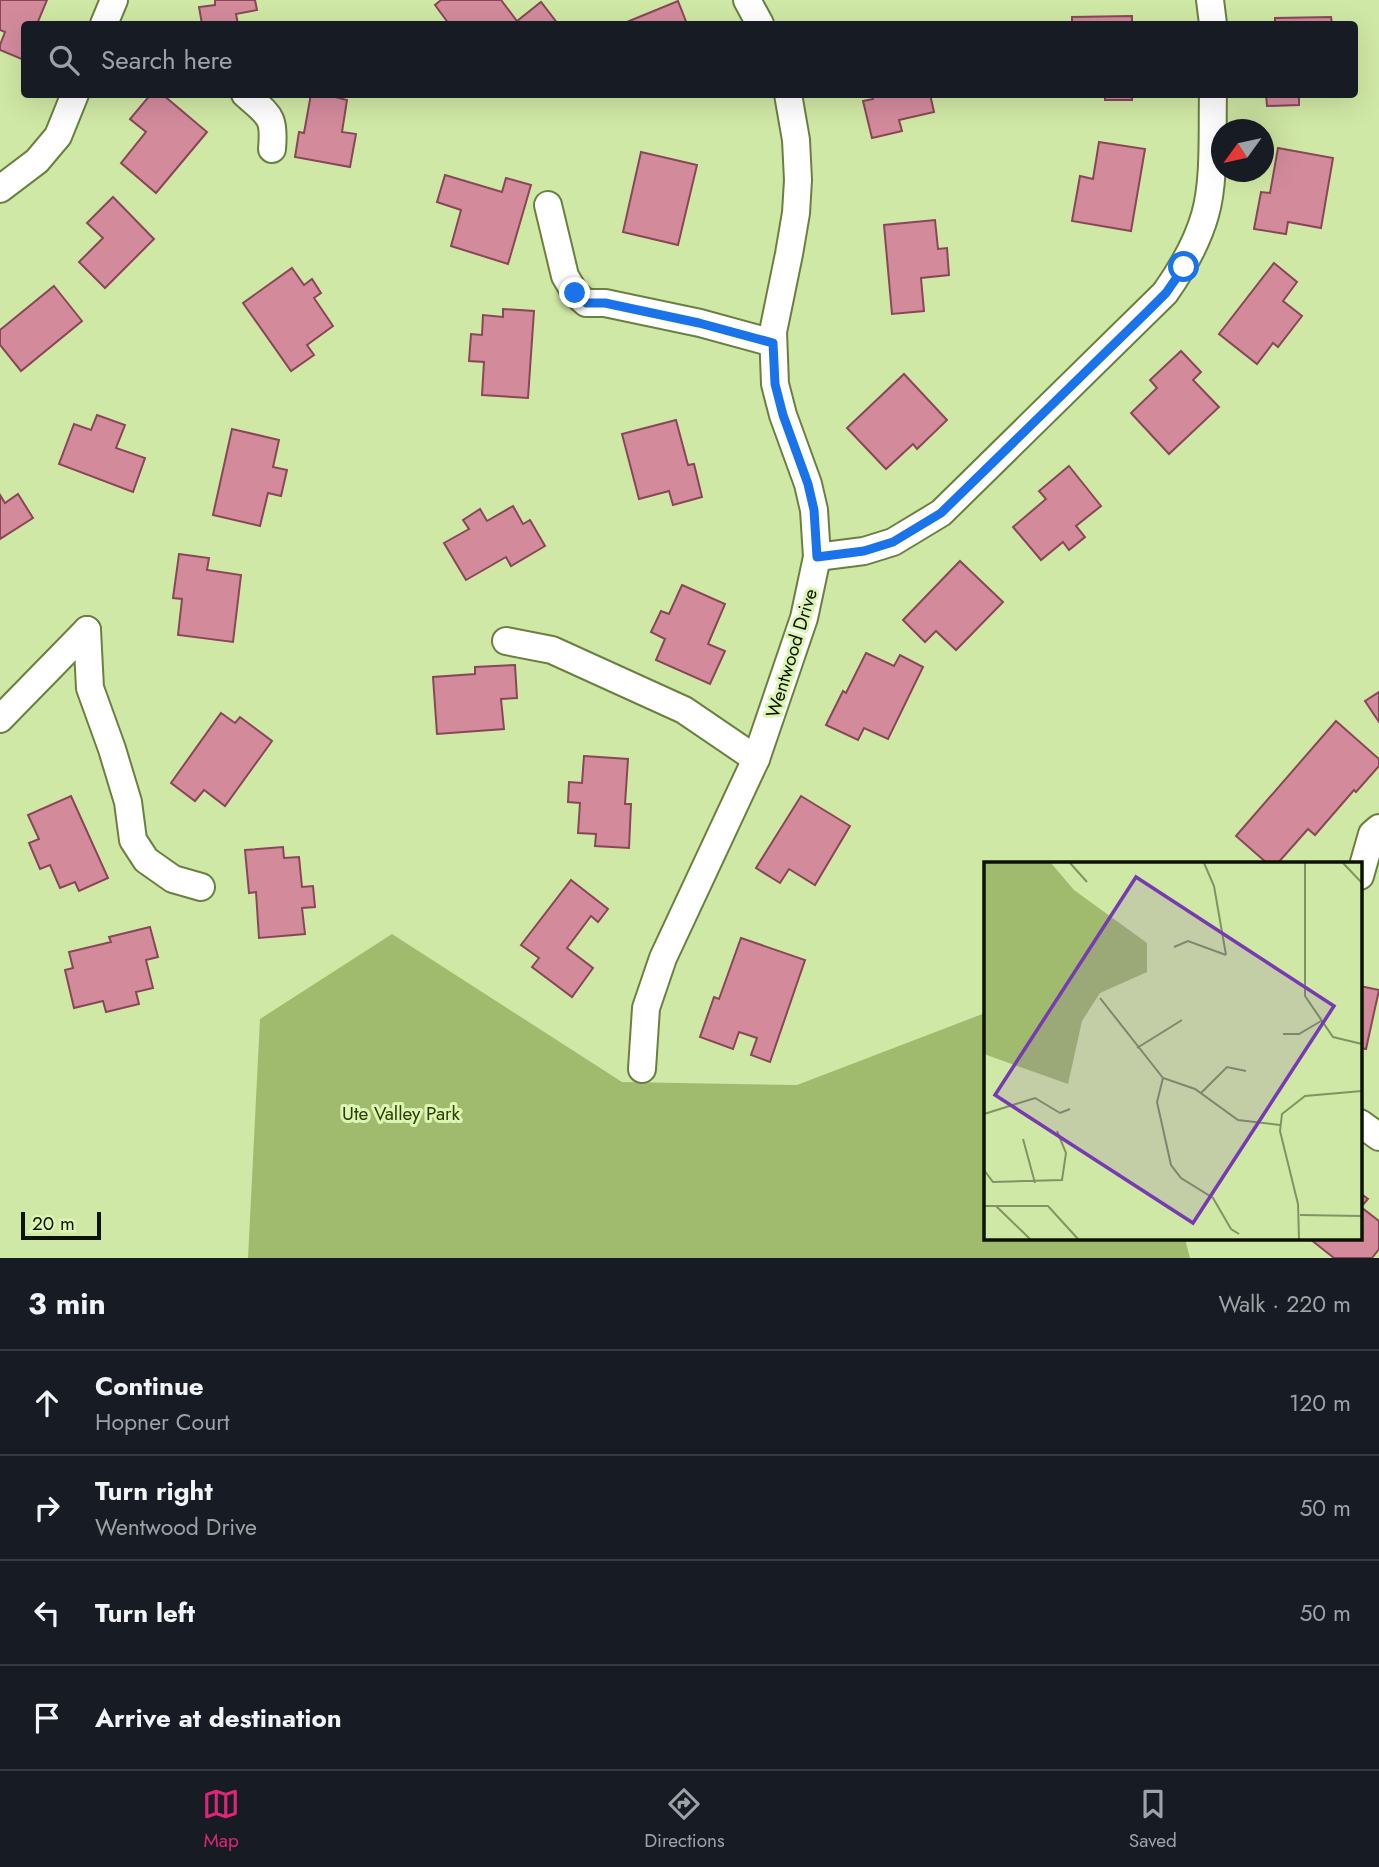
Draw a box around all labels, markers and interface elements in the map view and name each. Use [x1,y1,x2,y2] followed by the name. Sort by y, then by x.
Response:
[21,21,1358,98] search box
[45,41,83,79] icon: search
[101,41,233,79] text: Search here
[1211,119,1274,182] north arrow
[1168,251,1199,282] route start
[559,277,590,308] route end
[759,585,824,721] street label: Wentwood Drive
[984,862,1362,1240] inset map
[342,1100,461,1127] park label: Ute Valley Park
[21,1209,102,1241] scale bar
[32,1210,75,1237] text: 20 m
[28,1282,106,1325] text: 3 min
[1219,1287,1351,1321] text: Walk · 220 m
[95,1367,204,1405] text: Continue
[28,1384,66,1422] icon: ahead
[1289,1386,1351,1420] text: 120 m
[95,1405,230,1439] text: Hopner Court
[95,1472,213,1510] text: Turn right
[28,1489,66,1527] icon: right
[1299,1491,1351,1525] text: 50 m
[95,1510,257,1544] text: Wentwood Drive
[28,1594,66,1632] icon: left
[95,1594,195,1632] text: Turn left
[1299,1596,1351,1630] text: 50 m
[28,1699,66,1737] icon: arrive
[95,1699,342,1737] text: Arrive at destination
[202,1785,240,1854] tab: Map
[644,1785,725,1854] tab: Directions
[1129,1785,1177,1854] tab: Saved

